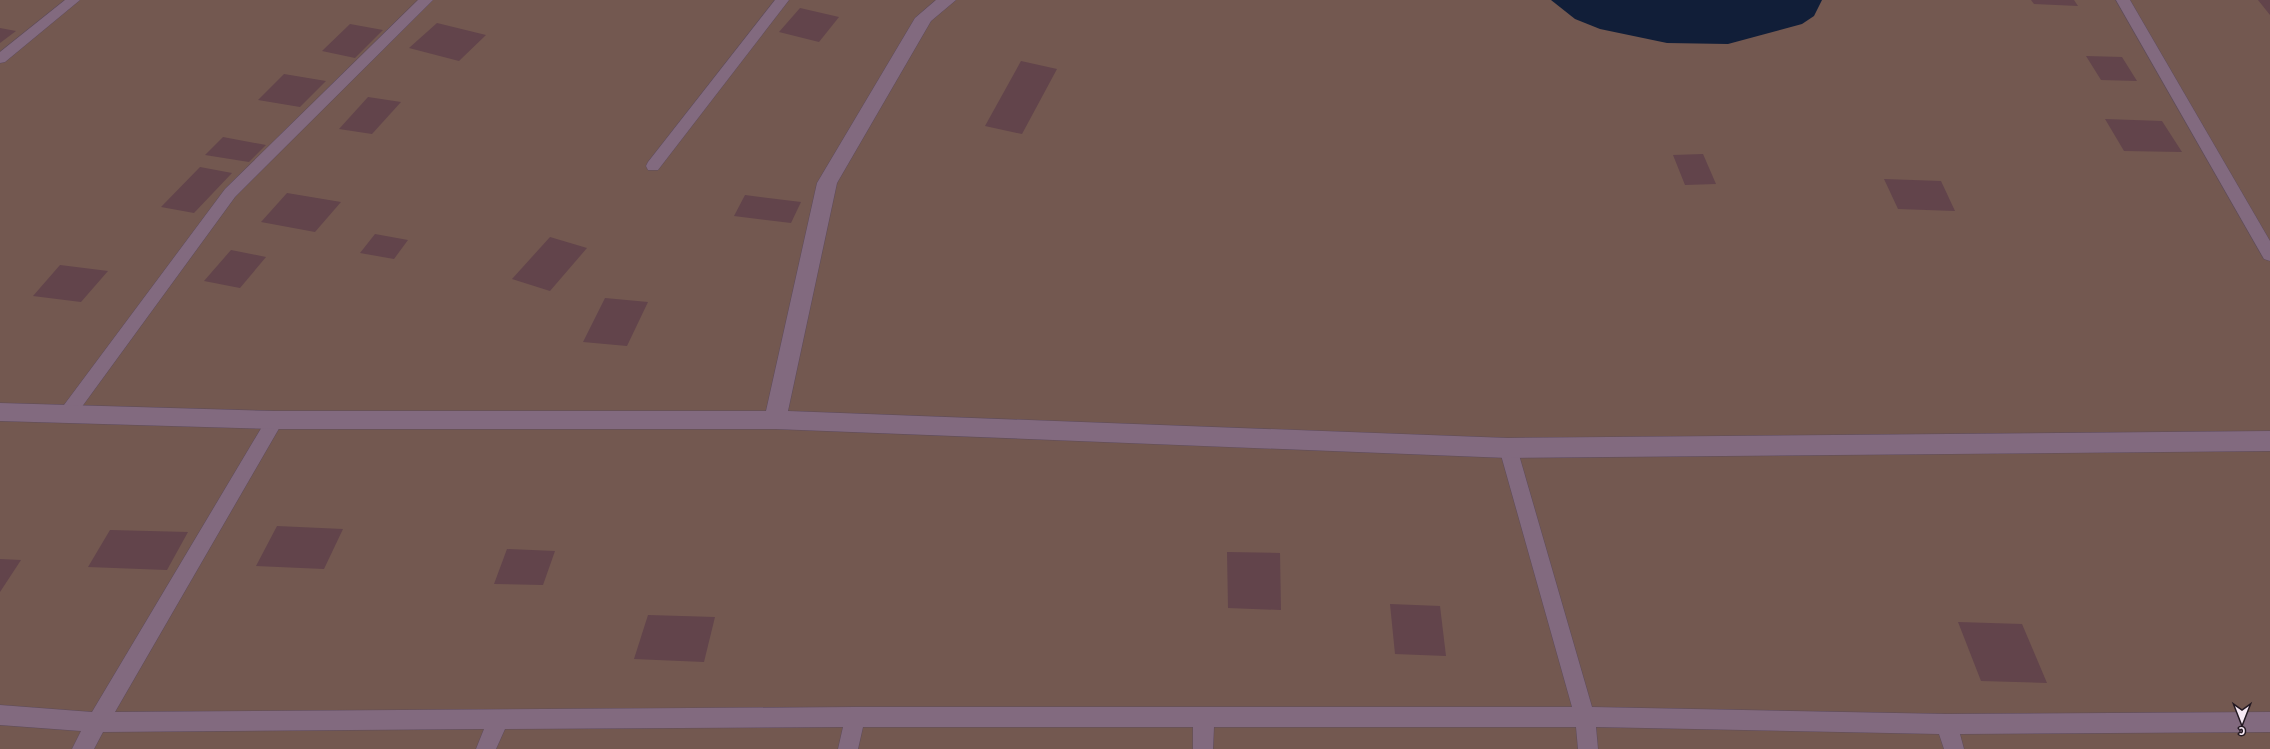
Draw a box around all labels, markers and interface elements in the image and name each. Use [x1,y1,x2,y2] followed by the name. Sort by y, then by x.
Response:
[2222,701,2262,741] north arrow
[2238,723,2245,738] text: С

